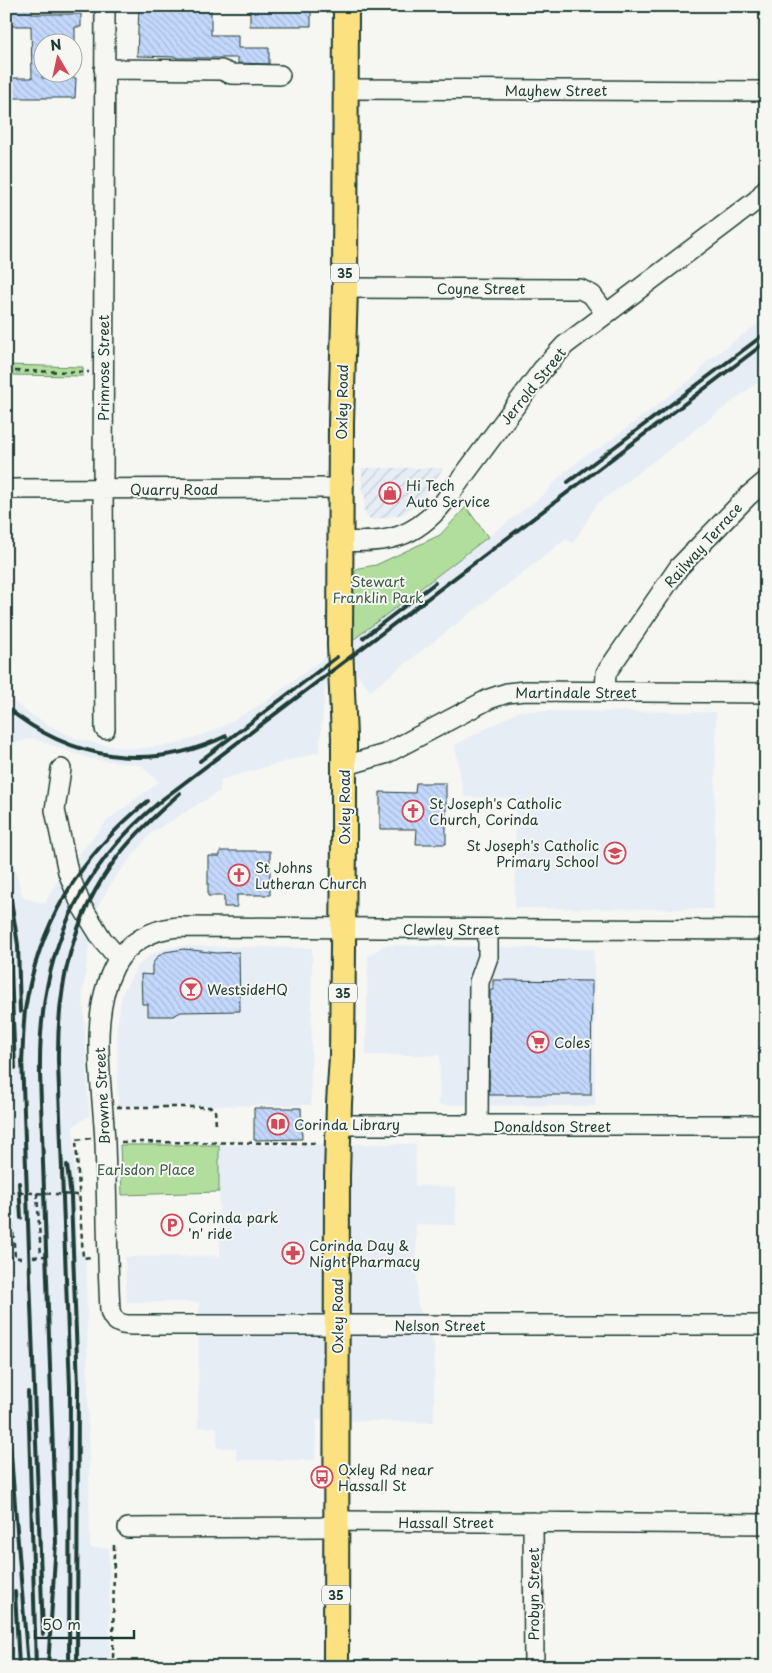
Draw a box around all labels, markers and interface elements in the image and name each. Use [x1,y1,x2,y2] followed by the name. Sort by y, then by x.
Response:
[32,32,82,82] north arrow
[49,33,63,56] text: N
[505,80,608,101] street label: Mayhew Street
[331,264,359,282] road number: 35
[437,278,525,299] street label: Coyne Street
[93,315,114,421] street label: Primrose Street
[495,343,571,429] street label: Jerrold Street
[331,364,353,440] street label: Oxley Road
[406,475,490,512] place label: Hi Tech Auto Service
[130,479,218,500] street label: Quarry Road
[378,481,402,505] shop icon: Hi Tech Auto Service
[659,498,747,592] street label: Railway Terrace
[332,571,424,608] park label: Stewart Franklin Park
[515,682,637,703] street label: Martindale Street
[334,769,355,845] street label: Oxley Road
[429,793,562,830] place label: St Joseph's Catholic Church, Corinda
[401,799,425,823] church icon: St Joseph's Catholic Church, Corinda
[466,835,599,872] place label: St Joseph's Catholic Primary School
[603,841,627,865] school or university icon: St Joseph's Catholic Primary School
[255,857,367,894] place label: St Johns Lutheran Church
[227,863,251,887] church icon: St Johns Lutheran Church
[403,919,500,940] street label: Clewley Street
[179,977,203,1001] bar icon: WestsideHQ
[207,979,288,1000] place label: WestsideHQ
[329,984,357,1002] road number: 35
[526,1030,550,1054] supermarket icon: Coles
[554,1032,590,1053] place label: Coles
[89,1046,115,1145] street label: Browne Street
[266,1112,290,1136] library icon: Corinda Library
[294,1114,400,1135] place label: Corinda Library
[493,1116,611,1137] street label: Donaldson Street
[97,1159,195,1180] park label: Earlsdon Place
[188,1207,279,1244] place label: Corinda park 'n' ride
[160,1213,184,1237] parking icon: Corinda park 'n' ride
[309,1235,420,1272] place label: Corinda Day & Night Pharmacy
[281,1241,305,1265] pharmacy icon: Corinda Day & Night Pharmacy
[327,1278,348,1354] street label: Oxley Road
[395,1315,486,1336] street label: Nelson Street
[338,1459,434,1496] place label: Oxley Rd near Hassall St
[310,1465,334,1489] bus stop icon: Oxley Rd near Hassall St
[398,1512,494,1533] street label: Hassall Street
[523,1547,544,1640] street label: Probyn Street
[322,1586,350,1604] road number: 35
[35,1608,134,1640] scale bar
[42,1612,81,1635] text: 50 m

